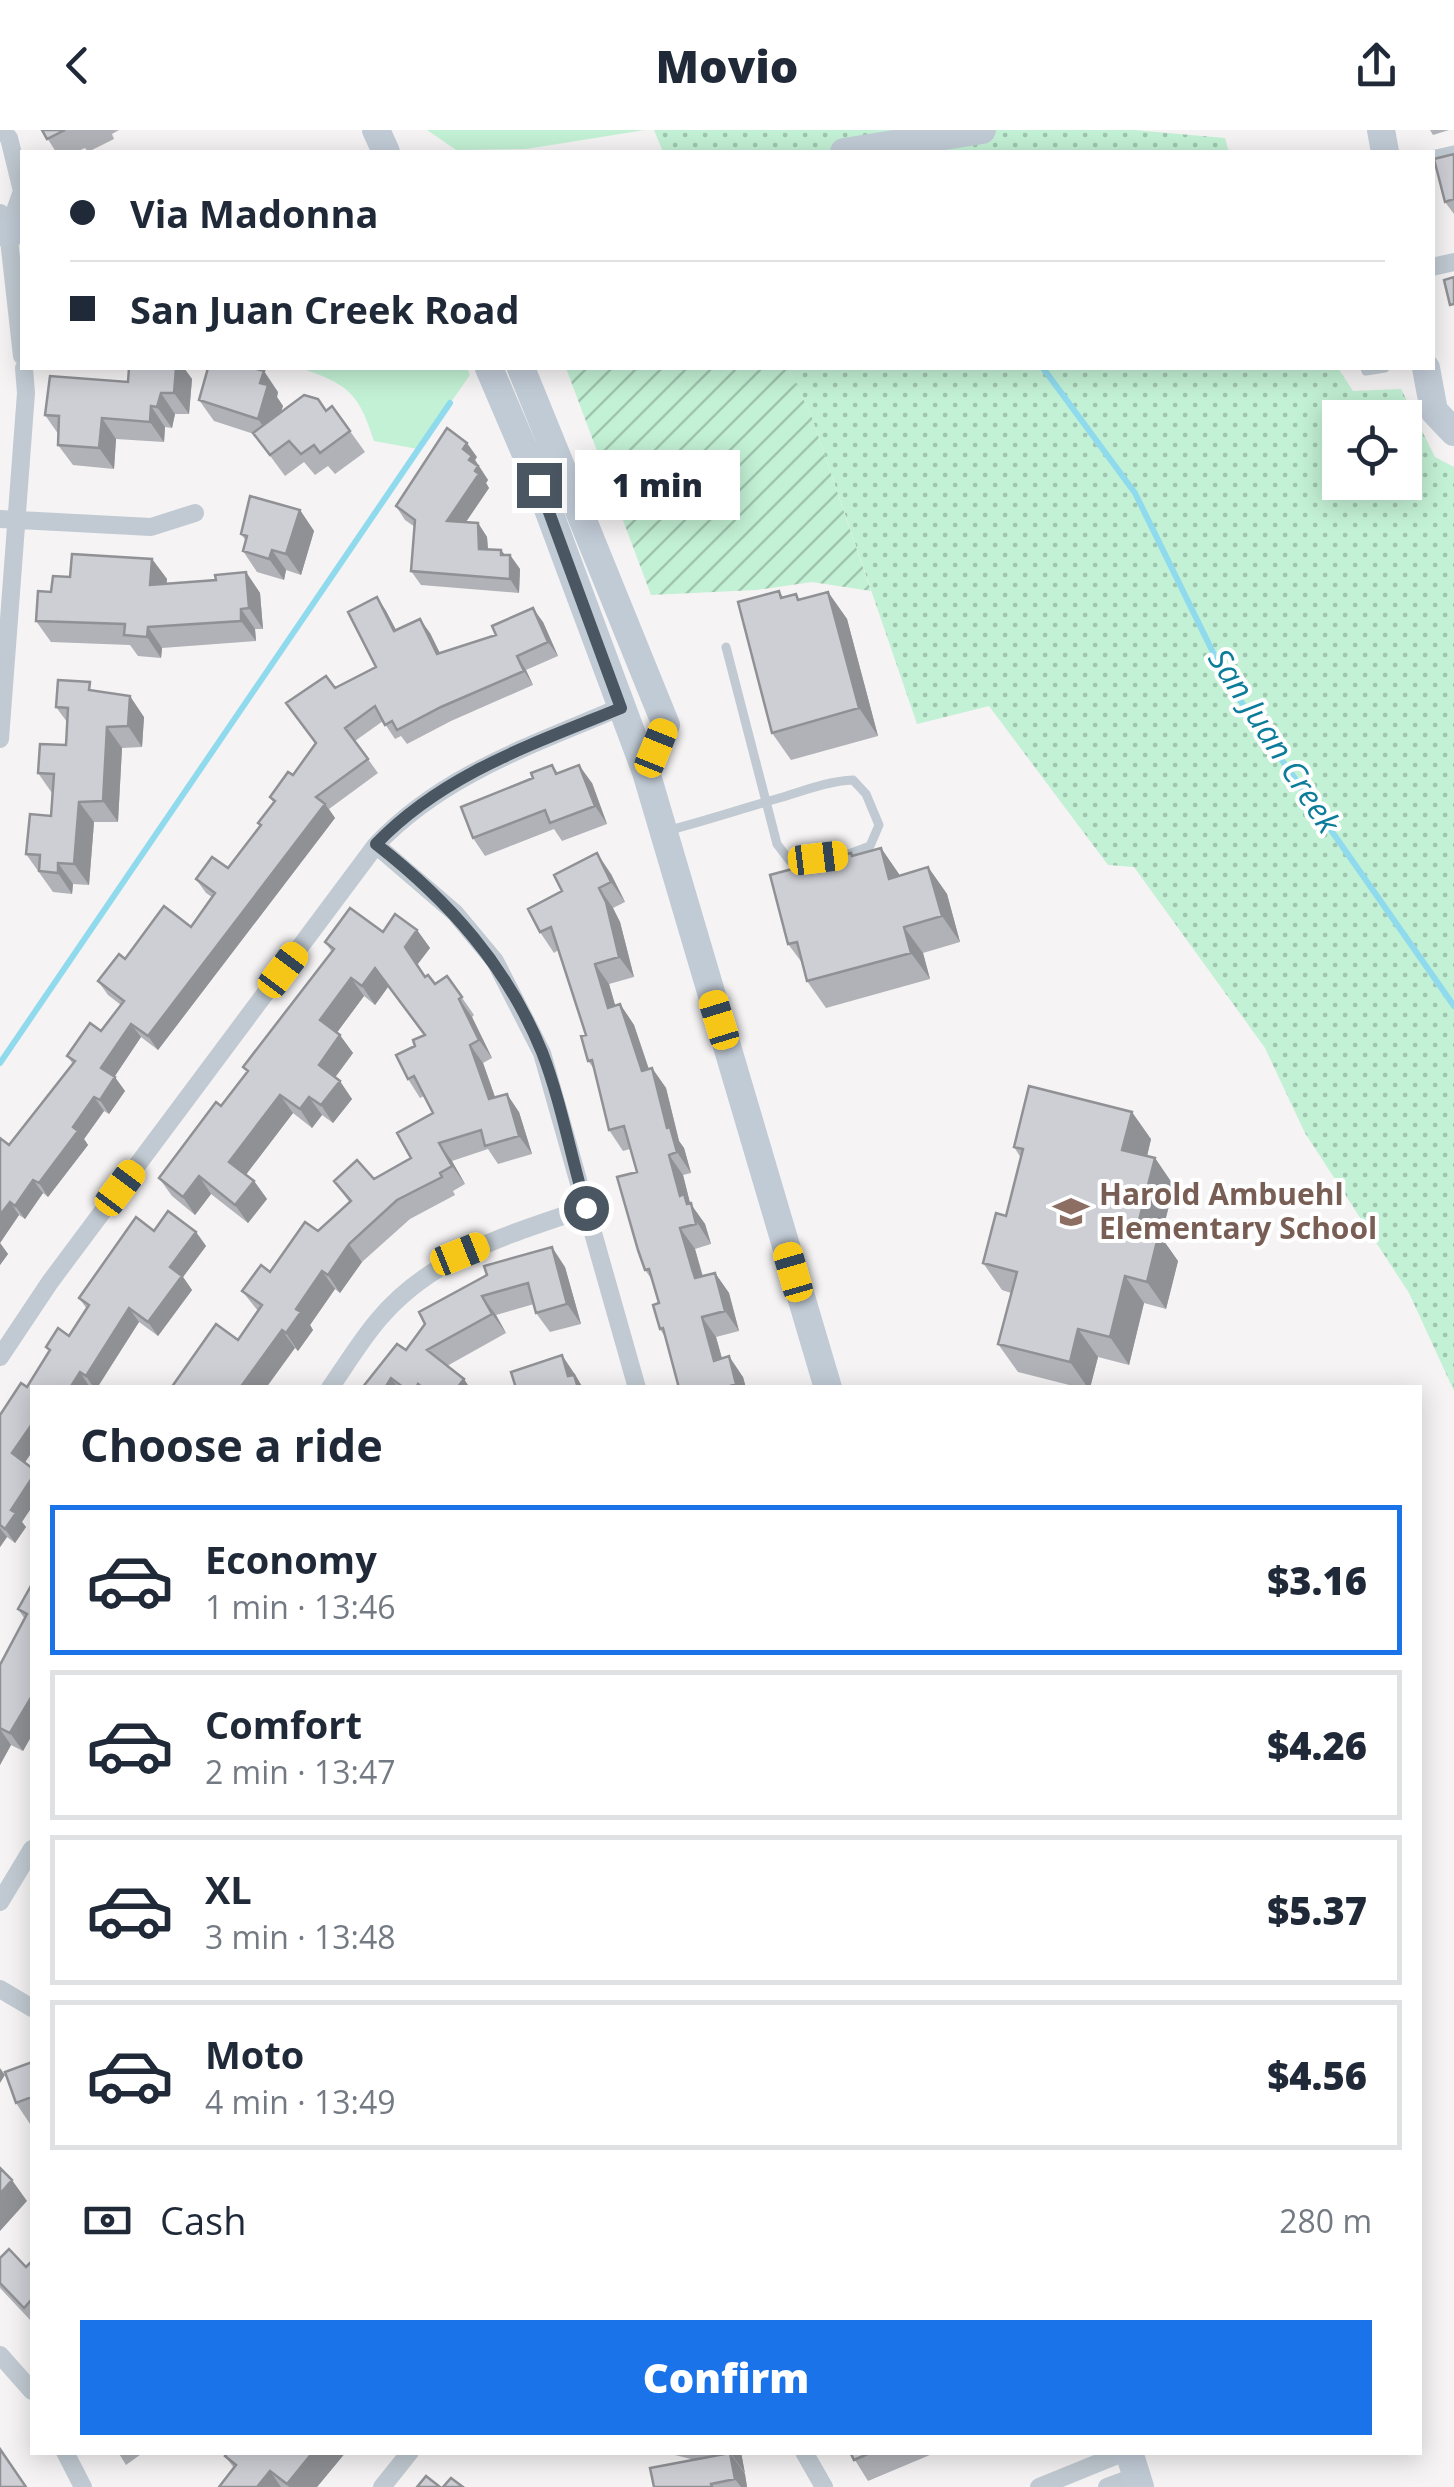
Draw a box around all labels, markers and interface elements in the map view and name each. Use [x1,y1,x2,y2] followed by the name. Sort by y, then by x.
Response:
[656,35,798,96] text: Movio
[50,38,105,93] icon: back
[1349,38,1404,93] icon: share
[130,187,378,239] text: Via Madonna
[130,283,520,335] text: San Juan Creek Road
[1322,400,1422,500] map controls
[1322,400,1422,500] button: locate
[574,450,739,520] callout: 1 min
[517,463,562,508] route end
[612,463,703,506] text: 1 min
[1200,640,1352,842] water label: San Juan Creek
[631,715,681,781] car
[786,839,850,877] car
[253,937,313,1003] car
[696,987,742,1053] car
[90,1155,150,1221] car
[1099,1173,1377,1248] place label: Harold Ambuehl Elementary School
[564,1186,609,1231] route start
[1052,1193,1090,1231] school or university icon: Harold Ambuehl Elementary School
[427,1229,493,1279] car
[770,1239,816,1305] car
[80,1414,383,1475] text: Choose a ride
[205,1533,377,1585] text: Economy
[85,1535,175,1625] icon: car
[1267,1554,1367,1606] text: $3.16
[205,1585,396,1628] text: 1 min · 13:46
[205,1698,362,1750] text: Comfort
[85,1700,175,1790] icon: car
[1267,1719,1367,1771] text: $4.26
[205,1750,396,1793] text: 2 min · 13:47
[205,1863,252,1915] text: XL
[85,1865,175,1955] icon: car
[1267,1884,1367,1936] text: $5.37
[205,1915,396,1958] text: 3 min · 13:48
[205,2028,304,2080] text: Moto
[85,2030,175,2120] icon: car
[1267,2049,1367,2101] text: $4.56
[205,2080,396,2123] text: 4 min · 13:49
[80,2193,135,2248] icon: cash
[160,2194,246,2246] text: Cash
[1279,2199,1372,2242] text: 280 m
[80,2320,1372,2435] button: Confirm

